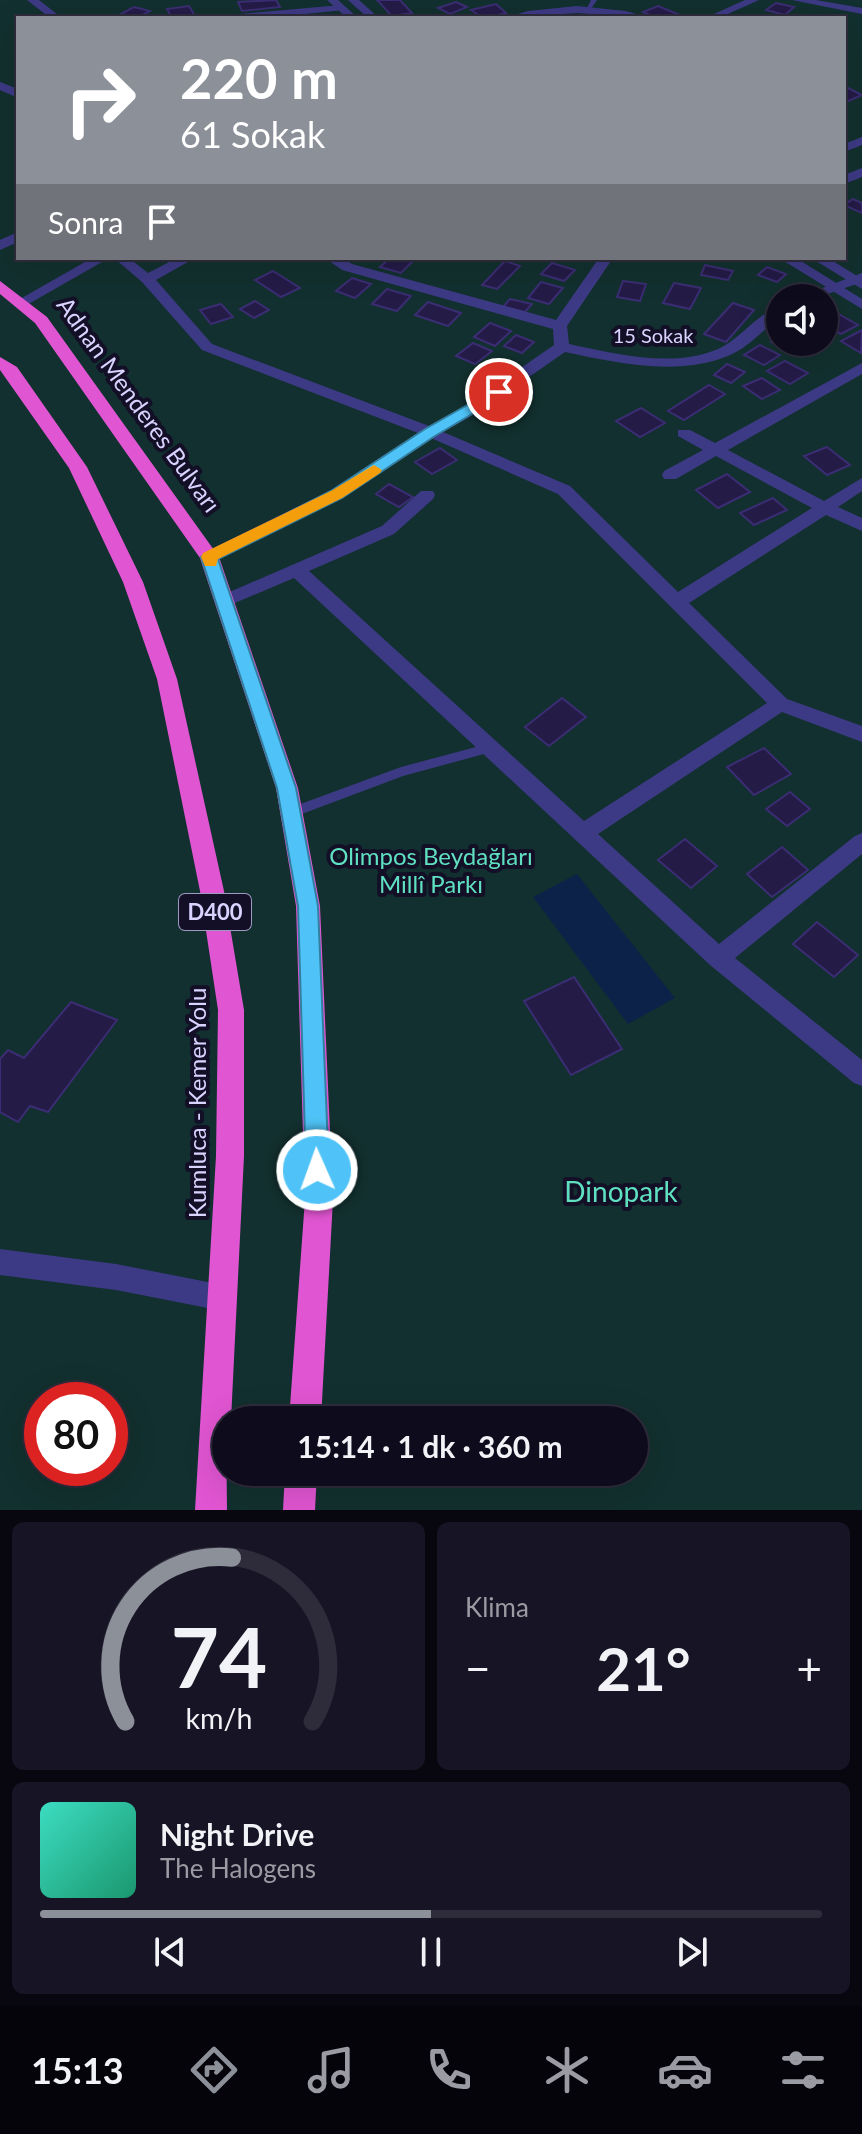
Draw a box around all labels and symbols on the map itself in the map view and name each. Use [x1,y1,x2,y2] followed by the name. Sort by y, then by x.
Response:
[51,291,227,517] street label: Adnan Menderes Bulvarı
[613,323,694,347] street label: 15 Sokak
[465,358,533,426] pin
[329,841,533,898] park label: Olimpos Beydağları Millî Parkı
[179,894,251,930] road number: D400
[182,988,211,1218] street label: Kumluca - Kemer Yolu
[275,1128,359,1212] position arrow
[564,1174,678,1208] park label: Dinopark
[24,1382,128,1486] speed limit sign: 80

